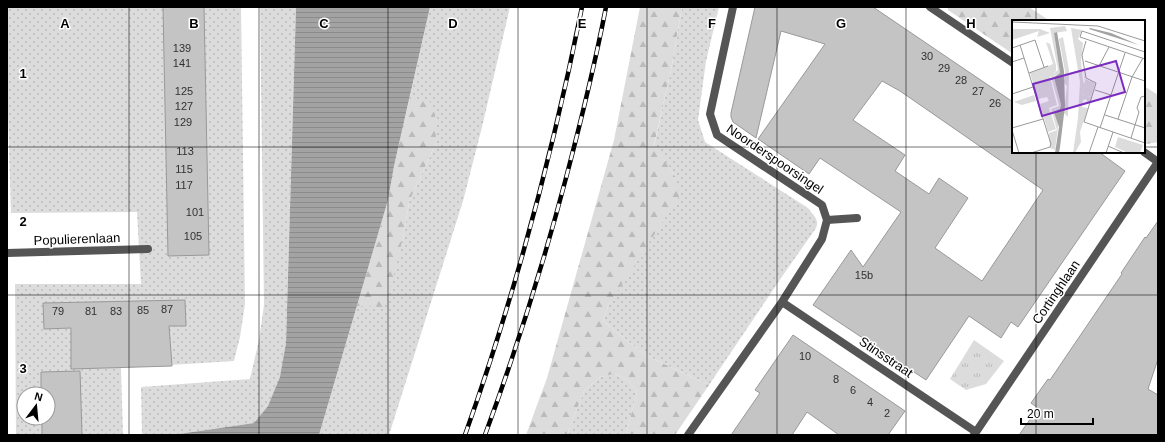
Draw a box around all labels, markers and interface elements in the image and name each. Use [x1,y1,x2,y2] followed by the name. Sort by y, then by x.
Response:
[60,16,70,31] text: A
[189,16,199,31] text: B
[319,16,329,31] text: C
[448,16,458,31] text: D
[578,16,587,31] text: E
[708,16,716,31] text: F
[836,16,846,31] text: G
[966,16,976,31] text: H
[1012,20,1145,153] inset map
[173,42,191,54] house number: 139
[921,50,933,62] house number: 30
[173,57,191,69] house number: 141
[938,62,950,74] house number: 29
[19,66,27,81] text: 1
[955,74,967,86] house number: 28
[175,85,193,97] house number: 125
[972,85,984,97] house number: 27
[989,97,1001,109] house number: 26
[175,100,193,112] house number: 127
[174,116,192,128] house number: 129
[724,121,826,197] street label: Noorderspoorsingel
[176,145,194,157] house number: 113
[175,163,193,175] house number: 115
[175,179,193,191] house number: 117
[186,206,204,218] house number: 101
[19,214,27,229] text: 2
[33,230,121,248] street label: Populierenlaan
[184,230,202,242] house number: 105
[1029,257,1083,327] street label: Cortinghlaan
[855,269,873,281] house number: 15b
[161,303,173,315] house number: 87
[137,304,149,316] house number: 85
[52,305,64,317] house number: 79
[85,305,97,317] house number: 81
[110,305,122,317] house number: 83
[856,334,916,381] street label: Stinsstraat
[799,350,811,362] house number: 10
[19,361,27,376] text: 3
[833,373,839,385] house number: 8
[850,384,856,396] house number: 6
[16,386,56,426] north arrow
[33,390,44,403] text: N
[867,396,873,408] house number: 4
[1021,400,1093,426] scale bar
[884,407,890,419] house number: 2
[1027,407,1054,421] text: 20 m

